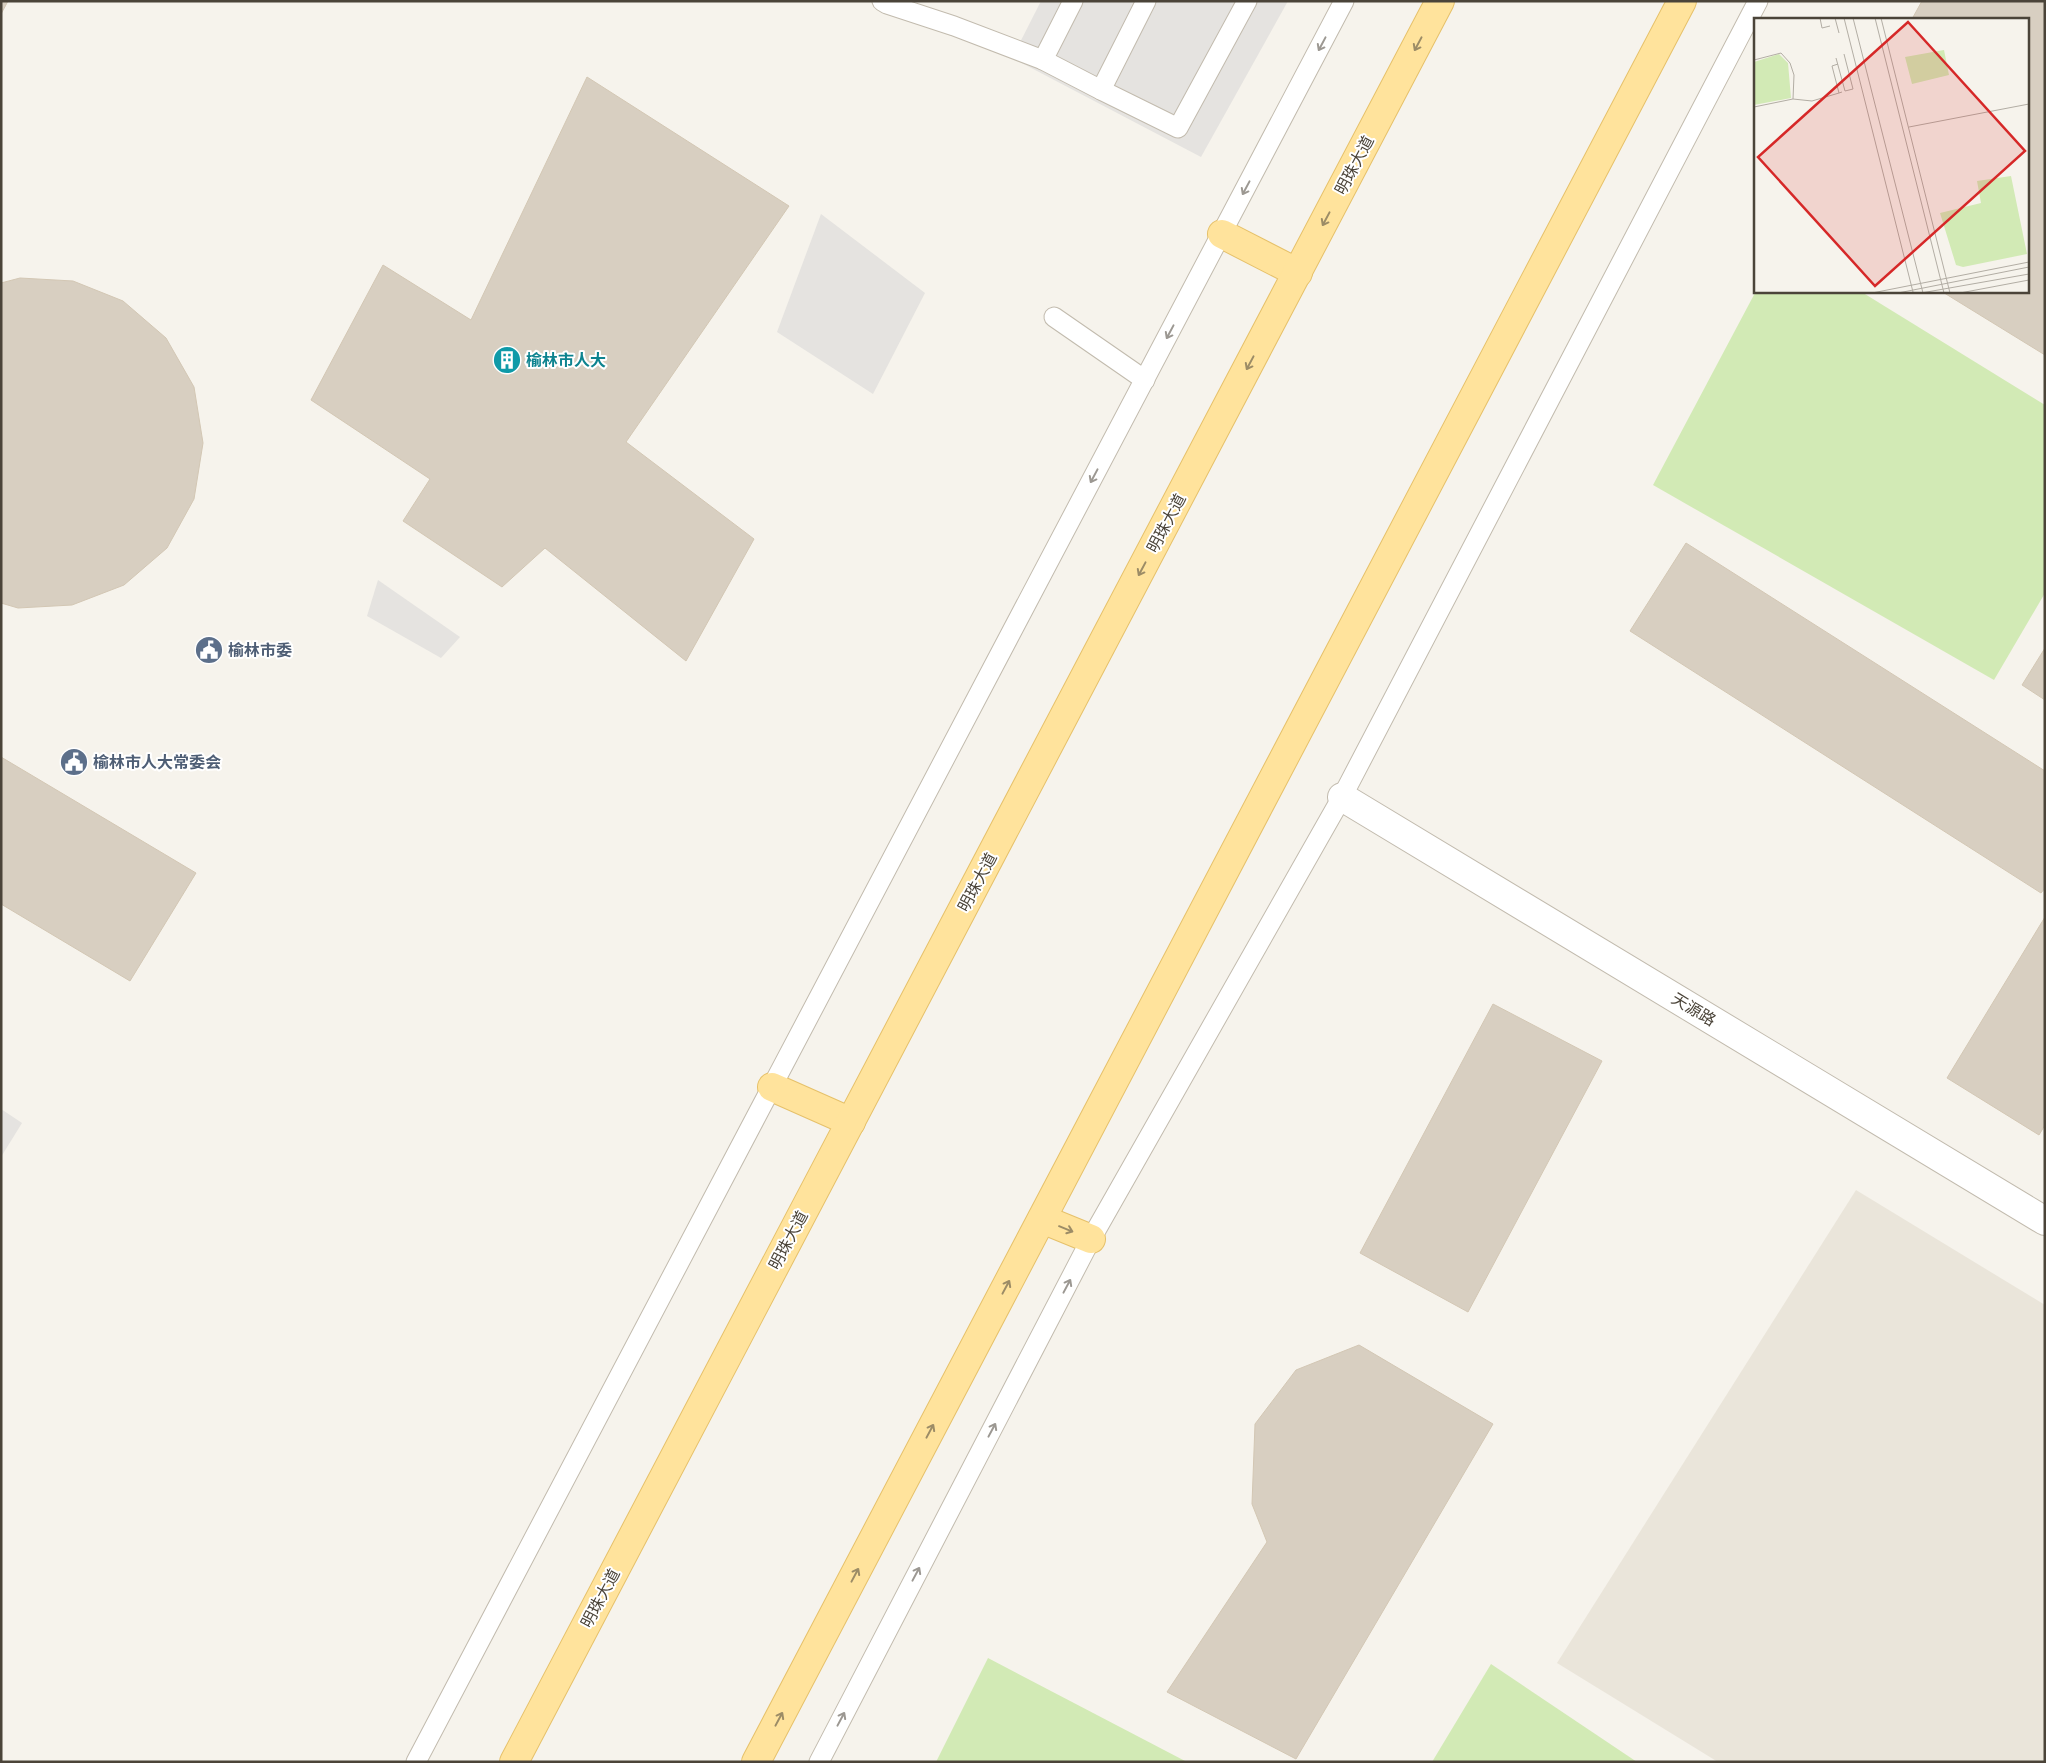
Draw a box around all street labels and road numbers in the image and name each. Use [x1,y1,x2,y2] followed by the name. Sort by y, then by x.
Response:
[1330,132,1378,198] street label: 明珠大道
[1142,490,1190,556] street label: 明珠大道
[953,849,1001,915] street label: 明珠大道
[1668,988,1720,1030] street label: 天源路
[764,1207,812,1273] street label: 明珠大道
[576,1565,624,1631] street label: 明珠大道

